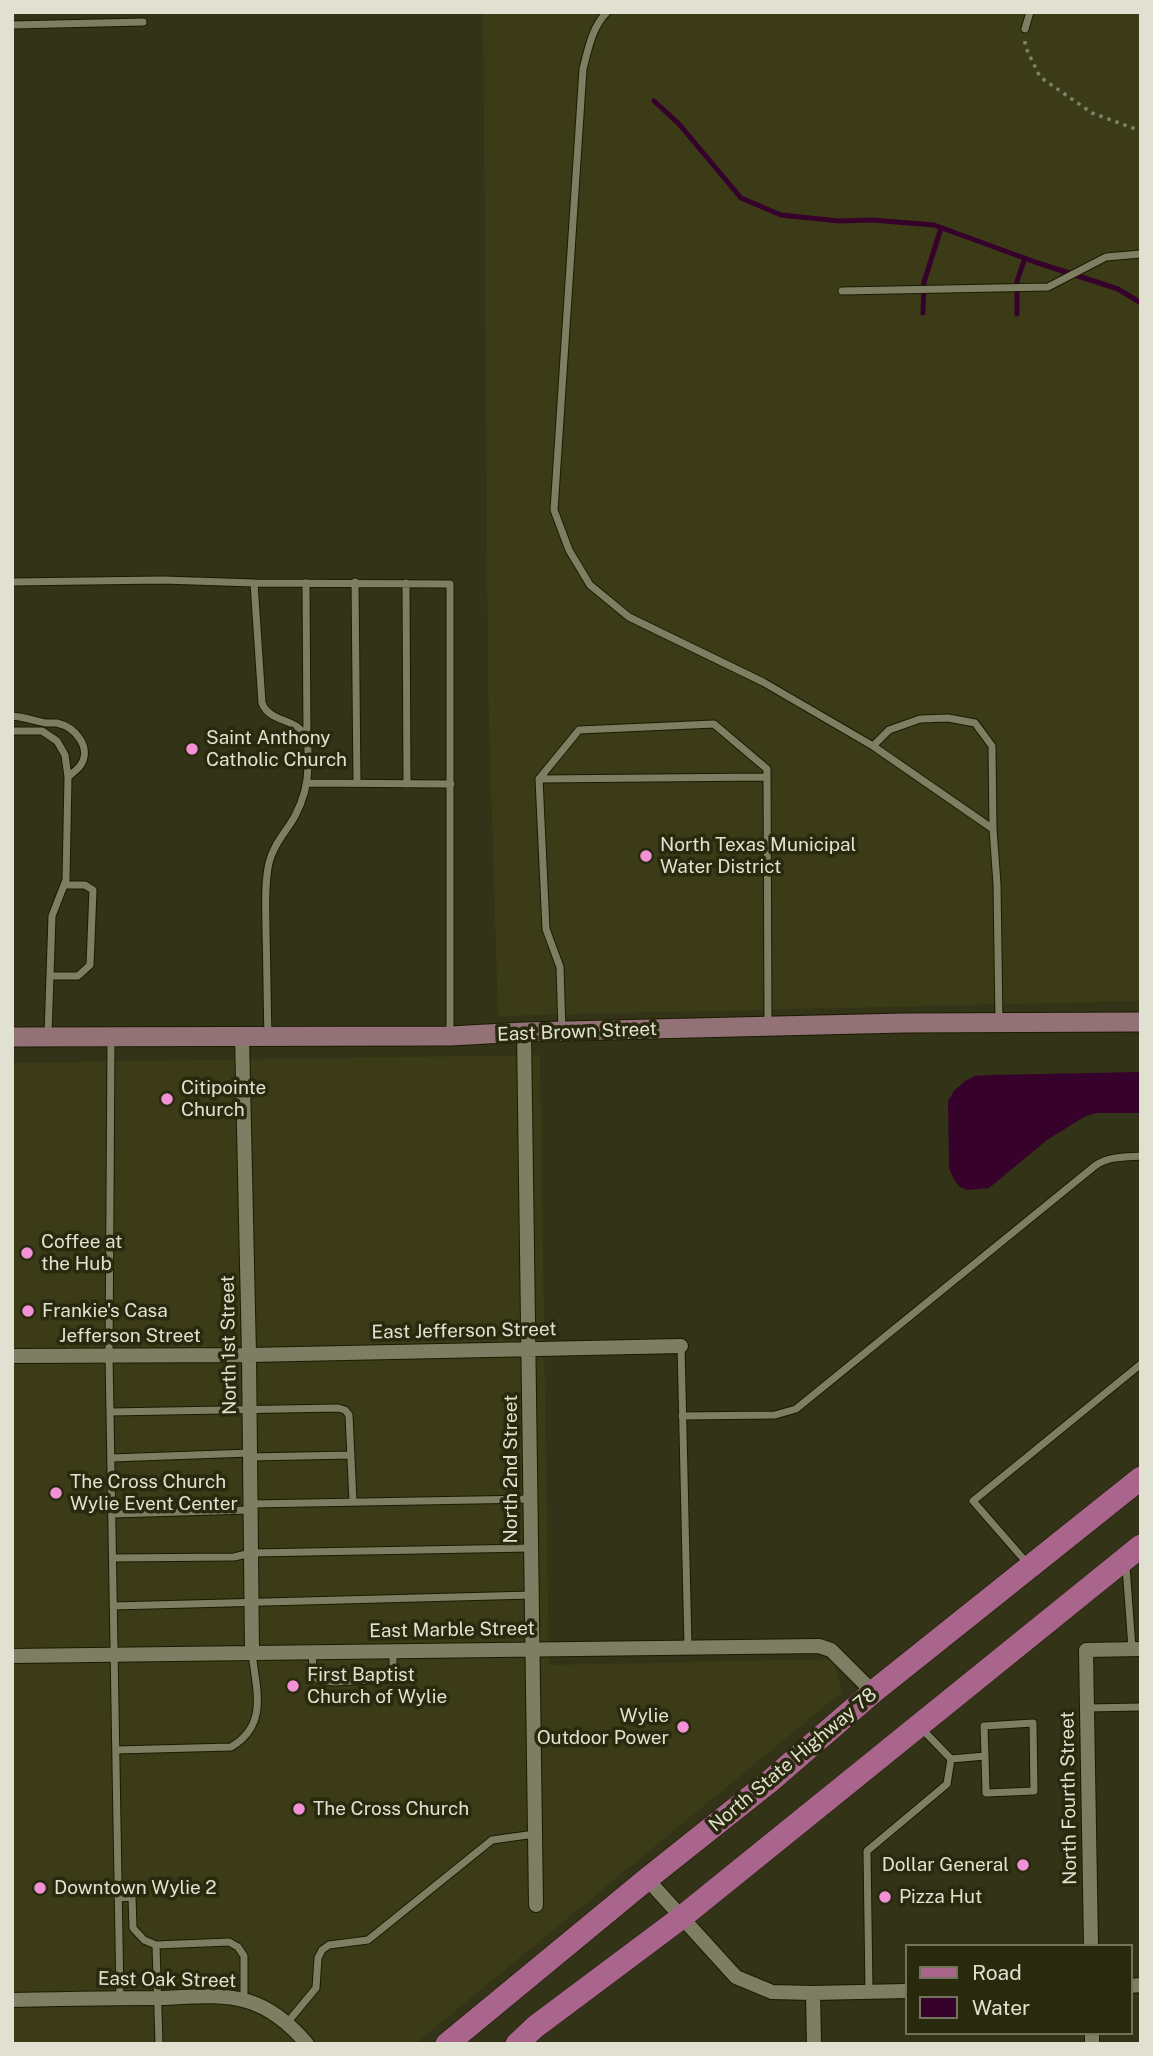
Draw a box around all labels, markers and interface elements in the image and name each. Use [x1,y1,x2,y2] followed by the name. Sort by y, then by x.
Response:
[206,727,347,771] place label: Saint Anthony Catholic Church
[184,741,200,757] marker: Saint Anthony Catholic Church
[660,834,856,878] place label: North Texas Municipal Water District
[638,848,654,864] marker: North Texas Municipal Water District
[497,1018,657,1046] street label: East Brown Street
[181,1077,266,1121] place label: Citipointe Church
[159,1091,175,1107] marker: Citipointe Church
[41,1231,123,1275] place label: Coffee at the Hub
[19,1245,35,1261] marker: Coffee at the Hub
[216,1275,242,1415] street label: North 1st Street
[42,1300,168,1322] place label: Frankie's Casa
[20,1303,36,1319] marker: Frankie's Casa
[371,1318,557,1344] street label: East Jefferson Street
[59,1325,201,1347] street label: Jefferson Street
[500,1395,522,1543] street label: North 2nd Street
[70,1471,238,1515] place label: The Cross Church Wylie Event Center
[48,1485,64,1501] marker: The Cross Church Wylie Event Center
[369,1617,535,1643] street label: East Marble Street
[307,1664,447,1708] place label: First Baptist Church of Wylie
[285,1678,301,1694] marker: First Baptist Church of Wylie
[704,1683,882,1837] street label: North State Highway 78
[537,1705,669,1749] place label: Wylie Outdoor Power
[1056,1711,1082,1885] street label: North Fourth Street
[675,1719,691,1735] marker: Wylie Outdoor Power
[313,1798,469,1820] place label: The Cross Church
[291,1801,307,1817] marker: The Cross Church
[882,1854,1009,1876] place label: Dollar General
[1015,1857,1031,1873] marker: Dollar General
[54,1877,217,1899] place label: Downtown Wylie 2
[32,1880,48,1896] marker: Downtown Wylie 2
[899,1886,982,1908] place label: Pizza Hut
[877,1889,893,1905] marker: Pizza Hut
[904,1944,1132,2035] legend
[972,1960,1022,1985] text: Road
[98,1967,236,1993] street label: East Oak Street
[972,1995,1030,2020] text: Water

